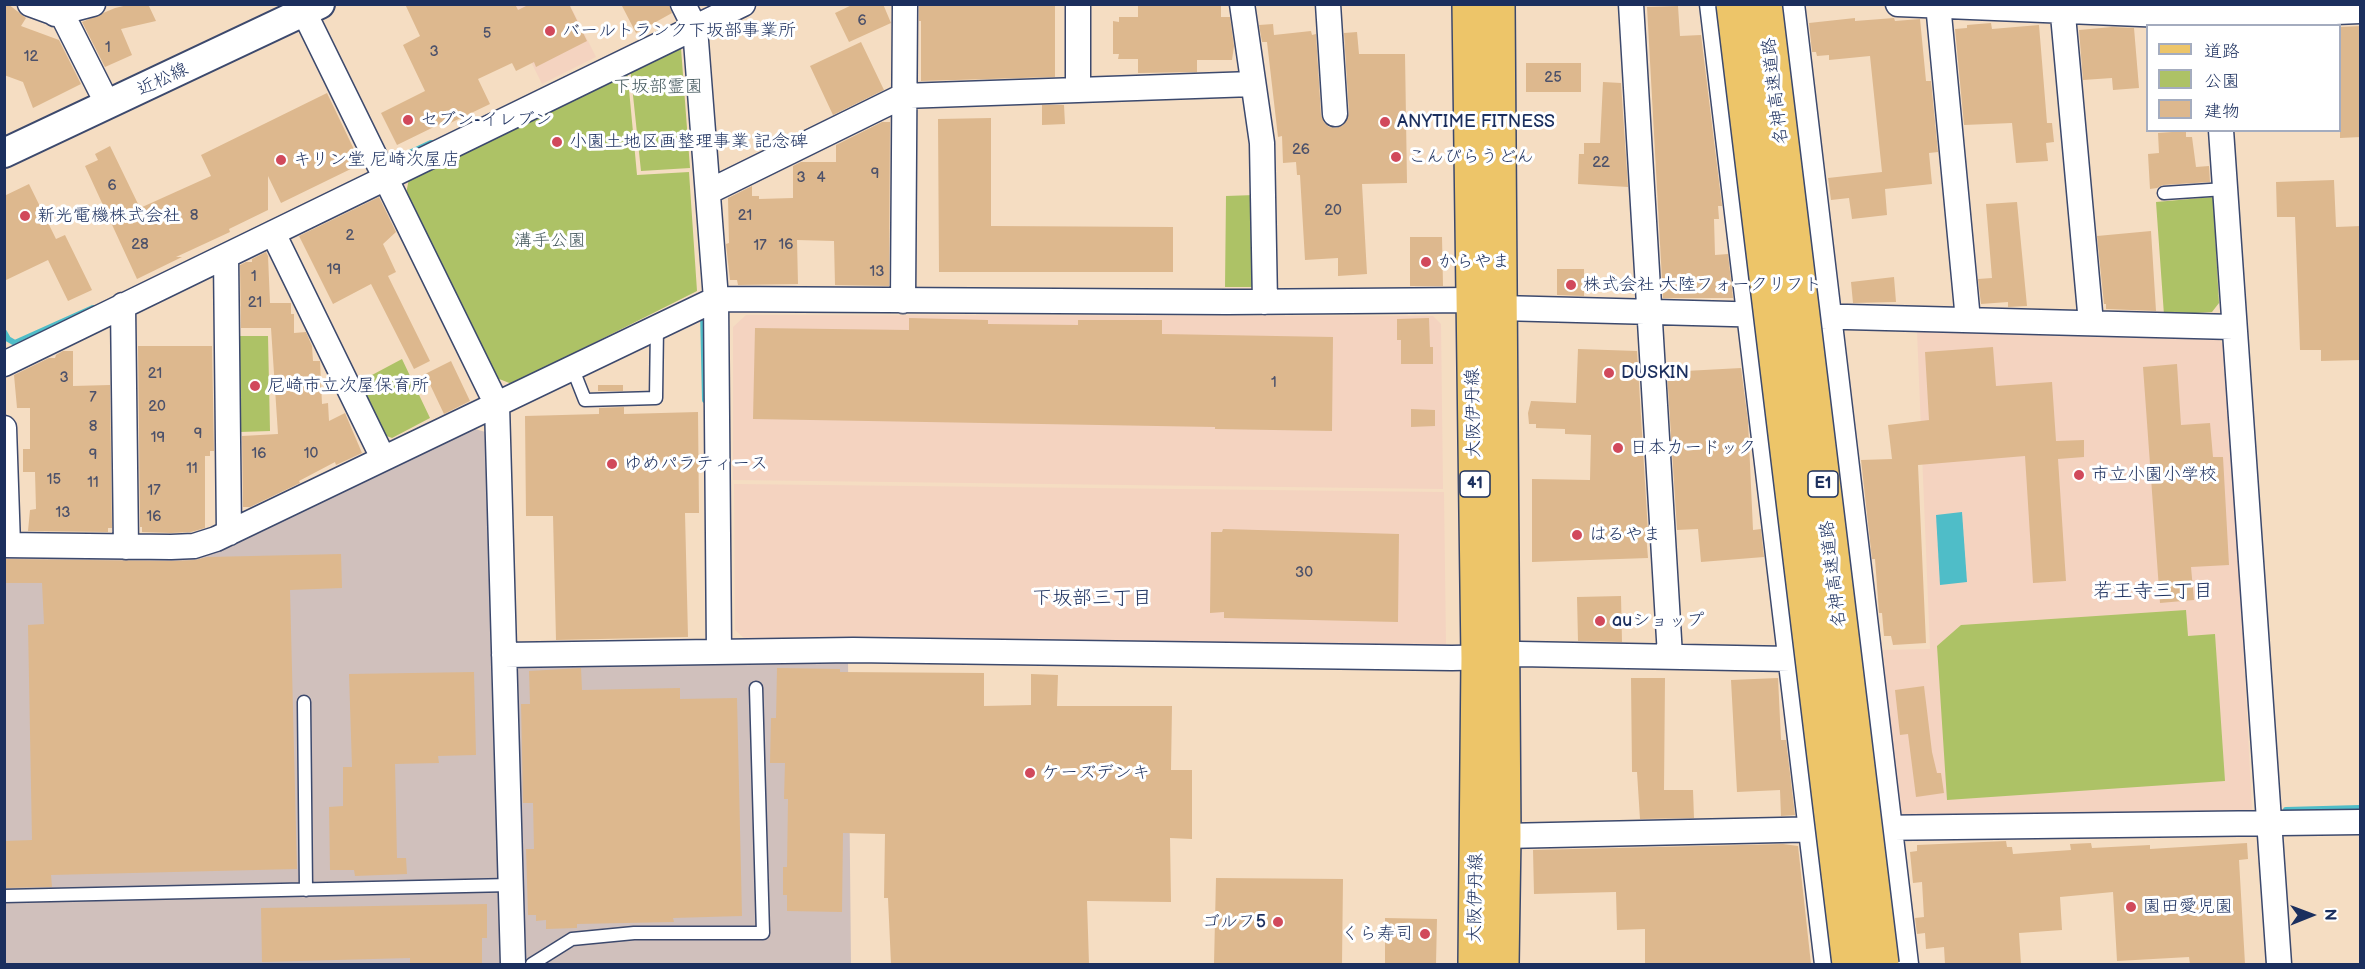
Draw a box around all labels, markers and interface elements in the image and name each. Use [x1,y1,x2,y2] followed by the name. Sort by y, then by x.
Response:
[857,12,867,30] house number: 6
[562,20,796,42] place label: バールトランク下坂部事業所
[543,24,557,38] marker: バールトランク下坂部事業所
[2146,24,2341,132] legend
[483,25,491,43] house number: 5
[1759,36,1793,146] street label: 名神高速道路
[105,39,111,57] house number: 1
[2204,41,2240,62] text: 道路
[429,43,439,61] house number: 3
[24,48,38,66] house number: 12
[134,59,192,101] street label: 近松線
[1544,69,1562,87] house number: 25
[2204,71,2240,92] text: 公園
[613,76,703,98] park label: 下坂部霊園
[2204,101,2240,122] text: 建物
[420,109,553,131] place label: セブン-イレブン
[1397,111,1555,133] place label: ANYTIME FITNESS
[401,113,415,127] marker: セブン-イレブン
[1378,115,1392,129] marker: ANYTIME FITNESS
[569,131,808,153] place label: 小園土地区画整理事業 記念碑
[550,135,564,149] marker: 小園土地区画整理事業 記念碑
[1292,141,1310,159] house number: 26
[1408,146,1534,168] place label: こんぴらうどん
[293,149,460,171] place label: キリン堂 尼崎次屋店
[1389,150,1403,164] marker: こんぴらうどん
[274,153,288,167] marker: キリン堂 尼崎次屋店
[1592,154,1610,172] house number: 22
[871,165,879,183] house number: 9
[796,169,806,187] house number: 3
[816,169,826,187] house number: 4
[107,177,117,195] house number: 6
[1324,202,1342,220] house number: 20
[37,205,181,227] place label: 新光電機株式会社
[190,207,198,225] house number: 8
[738,207,752,225] house number: 21
[18,209,32,223] marker: 新光電機株式会社
[346,227,354,245] house number: 2
[514,230,586,252] park label: 溝手公園
[131,236,149,254] house number: 28
[779,236,793,254] house number: 16
[753,237,767,255] house number: 17
[1438,251,1510,273] place label: からやま
[1419,255,1433,269] marker: からやま
[327,261,341,279] house number: 19
[869,263,885,281] house number: 13
[251,268,257,286] house number: 1
[1583,274,1822,296] place label: 株式会社 大陸フォークリフト
[1564,278,1578,292] marker: 株式会社 大陸フォークリフト
[248,294,262,312] house number: 21
[1621,362,1689,384] place label: DUSKIN
[148,365,162,383] house number: 21
[1602,366,1616,380] marker: DUSKIN
[1462,368,1486,458] street label: 大阪伊丹線
[59,369,69,387] house number: 3
[1271,374,1277,392] house number: 1
[267,375,429,397] place label: 尼崎市立次屋保育所
[248,379,262,393] marker: 尼崎市立次屋保育所
[89,389,97,407] house number: 7
[148,398,166,416] house number: 20
[89,418,97,436] house number: 8
[194,425,202,443] house number: 9
[151,429,165,447] house number: 19
[1630,437,1756,459] place label: 日本カードック
[1611,441,1625,455] marker: 日本カードック
[252,445,266,463] house number: 16
[304,445,318,463] house number: 10
[89,446,97,464] house number: 9
[624,453,768,475] place label: ゆめパラティース
[605,457,619,471] marker: ゆめパラティース
[186,460,198,478] house number: 11
[2091,464,2217,486] place label: 市立小園小学校
[2072,468,2086,482] marker: 市立小園小学校
[47,471,61,489] house number: 15
[1460,471,1490,497] road number: 41
[1808,471,1838,497] road number: E1
[87,474,99,492] house number: 11
[147,482,161,500] house number: 17
[55,504,71,522] house number: 13
[147,508,161,526] house number: 16
[1817,519,1851,629] street label: 名神高速道路
[1589,524,1661,546] place label: はるやま
[1570,528,1584,542] marker: はるやま
[1295,564,1313,582] house number: 30
[2093,580,2213,604] district label: 若王寺三丁目
[1032,587,1152,611] district label: 下坂部三丁目
[1612,610,1704,632] place label: auショップ
[1593,614,1607,628] marker: auショップ
[1042,762,1150,784] place label: ケーズデンキ
[1023,766,1037,780] marker: ケーズデンキ
[1464,853,1488,943] street label: 大阪伊丹線
[2281,885,2341,945] north arrow
[2143,896,2233,918] place label: 園田愛児園
[2124,900,2138,914] marker: 園田愛児園
[2320,908,2339,921] text: N
[1202,911,1266,933] place label: ゴルフ5
[1271,915,1285,929] marker: ゴルフ5
[1341,923,1413,945] place label: くら寿司
[1418,927,1432,941] marker: くら寿司

